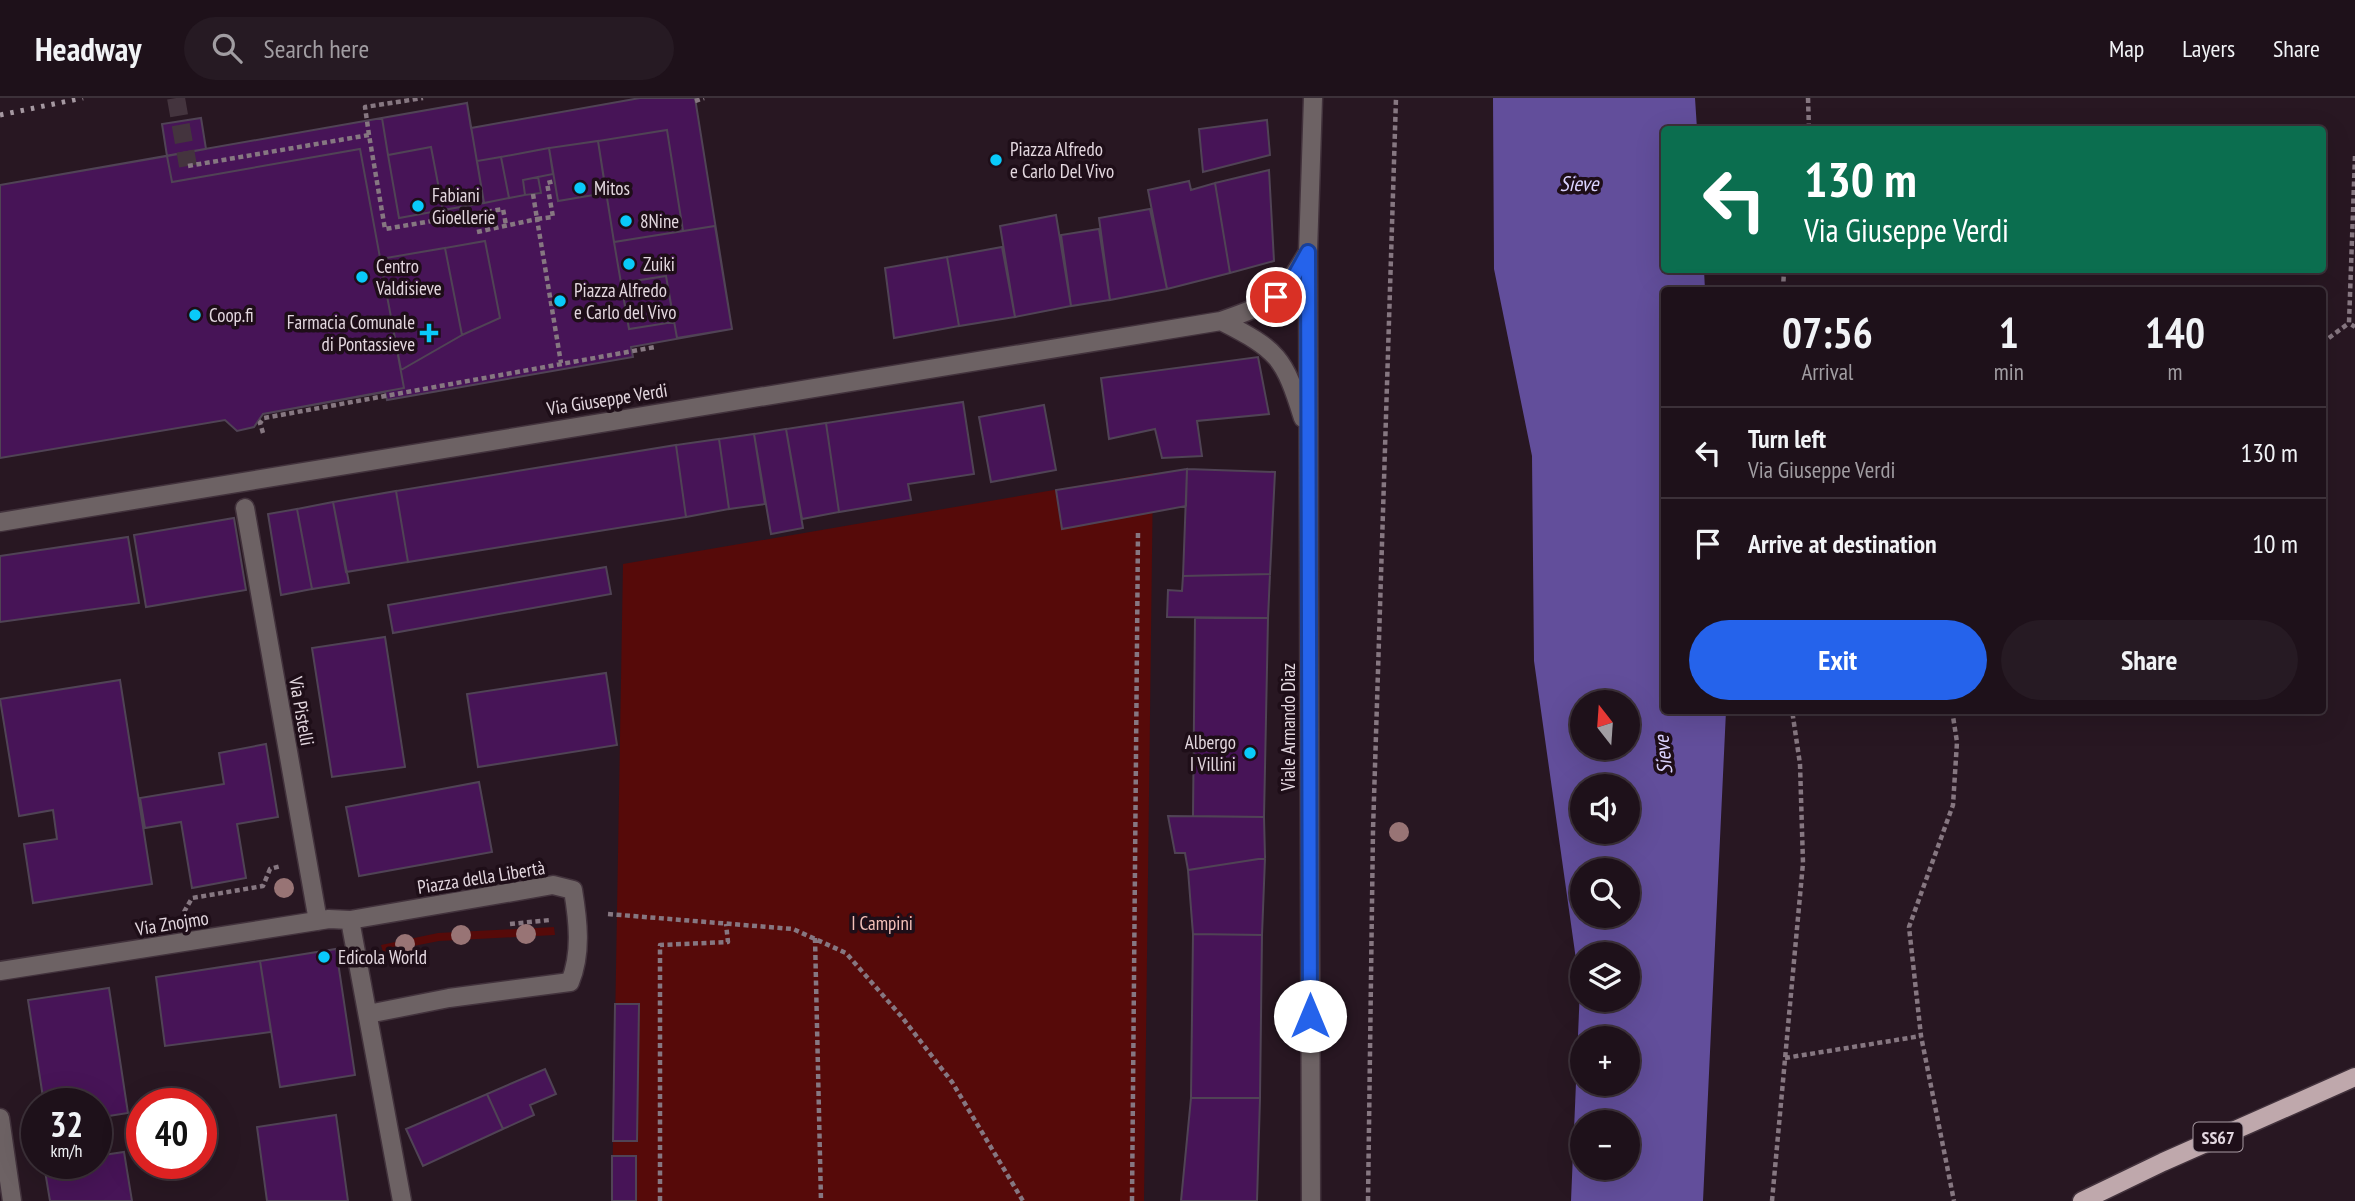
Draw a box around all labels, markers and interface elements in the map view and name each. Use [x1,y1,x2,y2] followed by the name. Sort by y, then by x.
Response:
[184,17,674,80] search box
[35,27,142,70] text: Headway
[208,29,246,67] icon: search
[264,32,369,65] text: Search here
[2109,33,2144,64] text: Map
[2182,33,2235,64] text: Layers
[2273,33,2320,64] text: Share
[1010,137,1114,183] place label: Piazza Alfredo e Carlo Del Vivo
[1804,147,1917,211] text: 130 m
[988,152,1004,168] marker: Piazza Alfredo e Carlo Del Vivo
[1689,154,1780,245] icon: left
[1560,170,1600,197] water label: Sieve
[594,176,630,200] place label: Mitos
[572,180,588,196] marker: Mitos
[432,183,496,229] place label: Fabiani Gioellerie
[410,198,426,214] marker: Fabiani Gioellerie
[640,209,679,233] place label: 8Nine
[1804,209,2009,251] text: Via Giuseppe Verdi
[618,213,634,229] marker: 8Nine
[643,252,675,276] place label: Zuiki
[375,254,442,300] place label: Centro Valdisieve
[621,256,637,272] marker: Zuiki
[1246,267,1306,327] pin
[354,269,370,285] marker: Centro Valdisieve
[574,278,676,324] place label: Piazza Alfredo e Carlo del Vivo
[1257,278,1295,316] icon: arrive
[552,293,568,309] marker: Piazza Alfredo e Carlo del Vivo
[209,303,253,327] place label: Coop.fi
[1782,305,1873,360] text: 07:56
[1999,305,2019,360] text: 1
[2145,305,2205,360] text: 140
[187,307,203,323] marker: Coop.fi
[287,310,415,356] place label: Farmacia Comunale di Pontassieve
[421,325,437,341] marker: Farmacia Comunale di Pontassieve
[1801,357,1853,386] text: Arrival
[1994,357,2024,386] text: min
[2167,357,2182,386] text: m
[544,378,669,421] street label: Via Giuseppe Verdi
[1748,422,1826,455] text: Turn left
[1689,434,1727,472] icon: left
[2240,436,2298,469] text: 130 m
[1748,455,1895,484] text: Via Giuseppe Verdi
[1689,525,1727,563] icon: arrive
[1748,527,1937,560] text: Arrive at destination
[2252,527,2298,560] text: 10 m
[1689,620,1987,700] button: Exit
[2001,620,2298,700] button: Share
[1276,663,1300,792] street label: Viale Armando Diaz
[284,674,320,747] street label: Via Pistelli
[1570,690,1640,760] north arrow
[1570,690,1640,1180] map controls
[1185,730,1236,776] place label: Albergo I Villini
[1647,733,1678,776] water label: Sieve
[1242,745,1258,761] marker: Albergo I Villini
[1570,774,1640,844] button: sound
[416,855,546,899] street label: Piazza della Libertà
[1570,858,1640,928] button: search
[133,905,210,941] street label: Via Znojmo
[851,911,913,935] park label: I Campini
[1570,942,1640,1012] button: layers
[338,945,427,969] place label: Edicola World
[316,949,332,965] marker: Edicola World
[1273,979,1347,1053] position arrow
[1570,1026,1640,1096] button: +
[126,1088,217,1179] speed limit sign: 40
[50,1101,83,1147] text: 32
[1570,1110,1640,1180] button: −
[2194,1122,2242,1152] road number: SS67
[51,1139,82,1162] text: km/h

